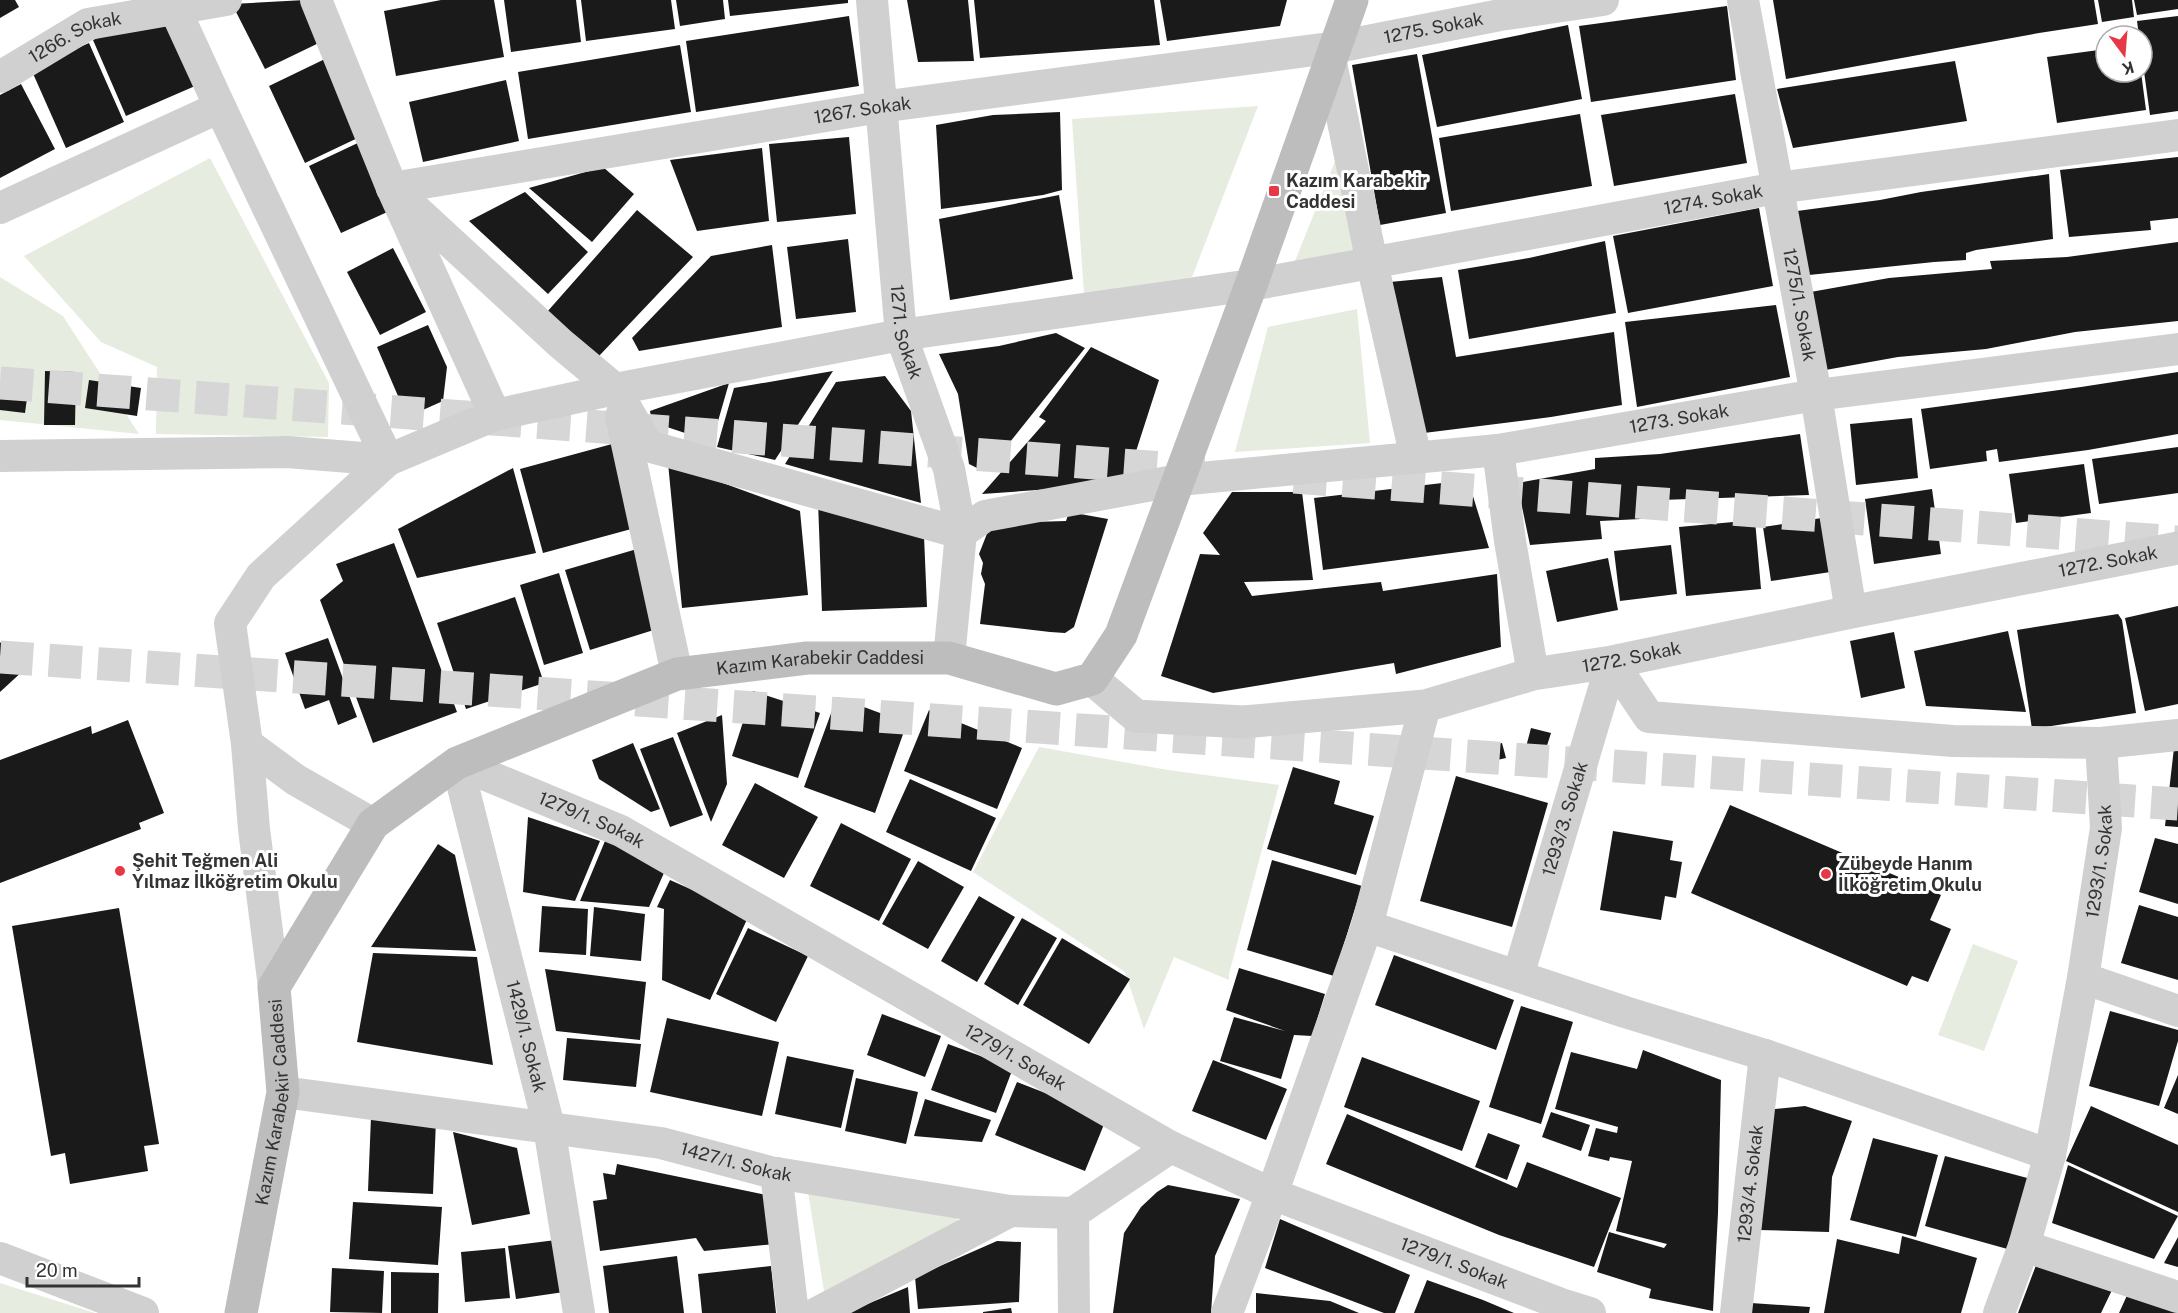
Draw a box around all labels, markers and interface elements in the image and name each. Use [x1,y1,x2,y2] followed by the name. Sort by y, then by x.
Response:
[25,7,123,67] street label: 1266. Sokak
[1382,8,1485,48] street label: 1275. Sokak
[2094,24,2154,84] north arrow
[2119,57,2136,79] text: K
[812,92,912,128] street label: 1267. Sokak
[1286,170,1428,212] place label: Kazım Karabekir Caddesi
[1662,180,1764,219] street label: 1274. Sokak
[1267,184,1281,198] marker: Kazım Karabekir Caddesi
[1779,247,1821,363] street label: 1275/1. Sokak
[887,283,927,382] street label: 1271. Sokak
[1628,399,1730,437] street label: 1273. Sokak
[2057,541,2159,581] street label: 1272. Sokak
[1581,637,1683,676] street label: 1272. Sokak
[715,647,924,679] street label: Kazım Karabekir Caddesi
[1537,759,1592,879] street label: 1293/3. Sokak
[535,787,649,852] street label: 1279/1. Sokak
[2081,804,2116,920] street label: 1293/1. Sokak
[132,850,338,892] place label: Şehit Teğmen Ali Yılmaz İlköğretim Okulu
[1838,853,1982,895] place label: Zübeyde Hanım İlköğretim Okulu
[113,864,127,878] marker: Şehit Teğmen Ali Yılmaz İlköğretim Okulu
[1819,867,1833,881] marker: Zübeyde Hanım İlköğretim Okulu
[502,978,551,1095] street label: 1429/1. Sokak
[251,998,293,1207] street label: Kazım Karabekir Caddesi
[961,1019,1070,1094] street label: 1279/1. Sokak
[1733,1124,1767,1244] street label: 1293/4. Sokak
[678,1138,793,1185] street label: 1427/1. Sokak
[1397,1233,1511,1293] street label: 1279/1. Sokak
[27,1250,140,1288] scale bar
[36,1260,78,1281] text: 20 m

